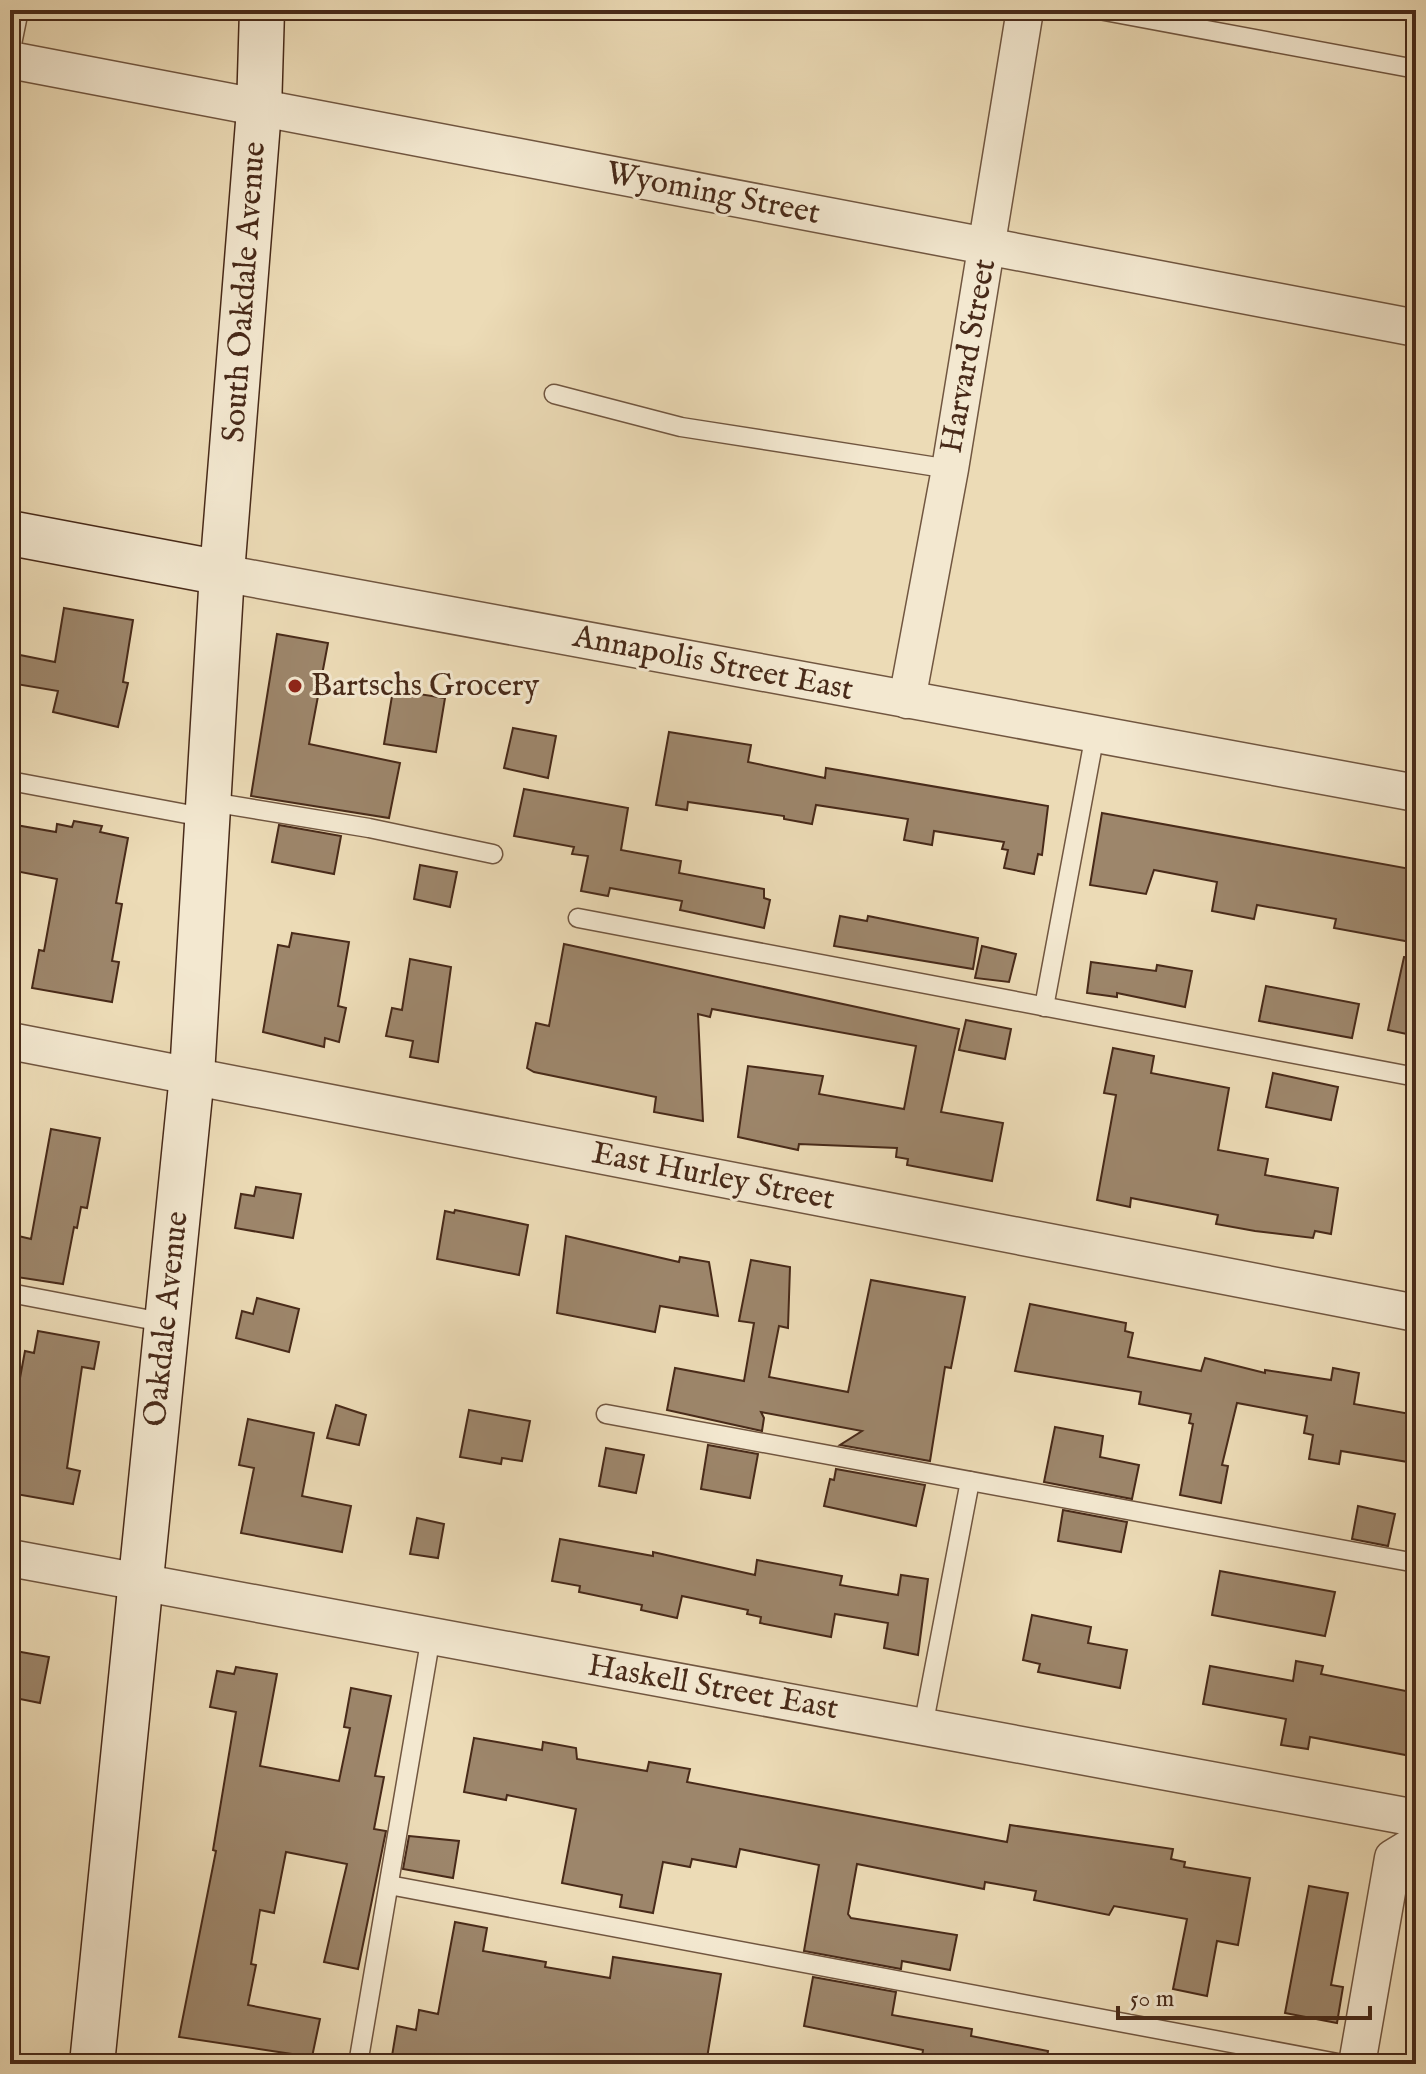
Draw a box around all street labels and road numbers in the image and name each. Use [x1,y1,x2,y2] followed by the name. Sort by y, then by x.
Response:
[214,140,276,444] street label: South Oakdale Avenue
[603,153,823,235] street label: Wyoming Street
[932,256,1006,456] street label: Harvard Street
[569,617,856,711] street label: Annapolis Street East
[588,1133,838,1221] street label: East Hurley Street
[135,1209,199,1429] street label: Oakdale Avenue
[585,1646,841,1730] street label: Haskell Street East

